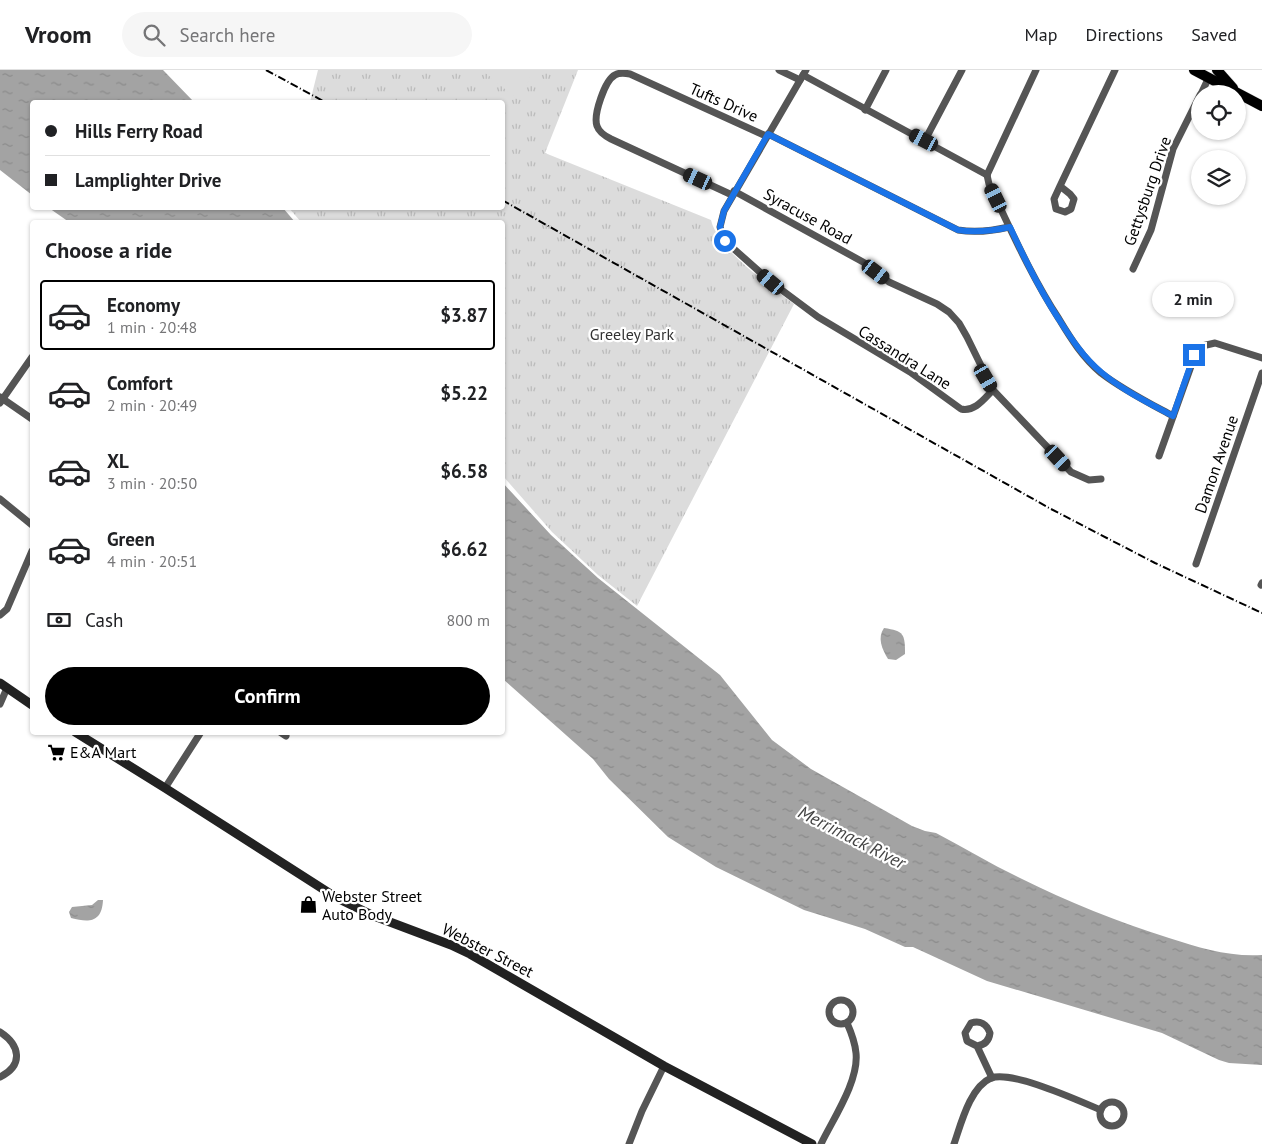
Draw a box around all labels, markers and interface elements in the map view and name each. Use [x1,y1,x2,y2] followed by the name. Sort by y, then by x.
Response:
[122,12,472,57] search box
[25,19,92,50] text: Vroom
[140,21,168,49] icon: search
[180,23,275,47] text: Search here
[1025,23,1057,46] text: Map
[1085,23,1163,46] text: Directions
[1191,23,1237,46] text: Saved
[687,78,761,126] street label: Tufts Drive
[1191,85,1246,205] map controls
[1191,85,1246,140] button: locate
[75,119,203,143] text: Hills Ferry Road
[907,127,940,153] car
[1119,134,1175,248] street label: Gettysburg Drive
[1191,150,1246,205] button: layers
[681,166,714,192] car
[75,168,221,192] text: Lamplighter Drive
[982,181,1009,215] car
[760,183,856,249] street label: Syracuse Road
[714,230,736,252] route start
[45,236,172,264] text: Choose a ride
[859,257,892,287] car
[754,267,787,297] car
[1153,282,1235,318] callout: 2 min
[1173,289,1213,309] text: 2 min
[47,293,92,338] icon: car
[107,293,180,317] text: Economy
[440,303,488,327] text: $3.87
[107,317,197,337] text: 1 min · 20:48
[855,320,955,394] street label: Cassandra Lane
[590,324,675,344] park label: Greeley Park
[1183,344,1205,366] route end
[972,361,999,395] car
[47,371,92,416] icon: car
[107,371,173,395] text: Comfort
[440,381,488,405] text: $5.22
[107,395,197,415] text: 2 min · 20:49
[1190,412,1242,516] street label: Damon Avenue
[1042,442,1073,474] car
[47,449,92,494] icon: car
[107,449,129,473] text: XL
[440,459,488,483] text: $6.58
[107,473,197,493] text: 3 min · 20:50
[47,527,92,572] icon: car
[107,527,155,551] text: Green
[440,537,488,561] text: $6.62
[107,551,197,571] text: 4 min · 20:51
[45,606,73,634] icon: cash
[85,608,123,632] text: Cash
[447,610,490,630] text: 800 m
[45,667,490,725] button: Confirm
[46,742,66,762] supermarket icon: E&A Mart
[70,742,137,762] place label: E&A Mart
[794,800,910,874] water label: Merrimack River
[322,886,423,924] place label: Webster Street Auto Body
[298,895,318,915] shop icon: Webster Street Auto Body
[439,918,538,982] street label: Webster Street

